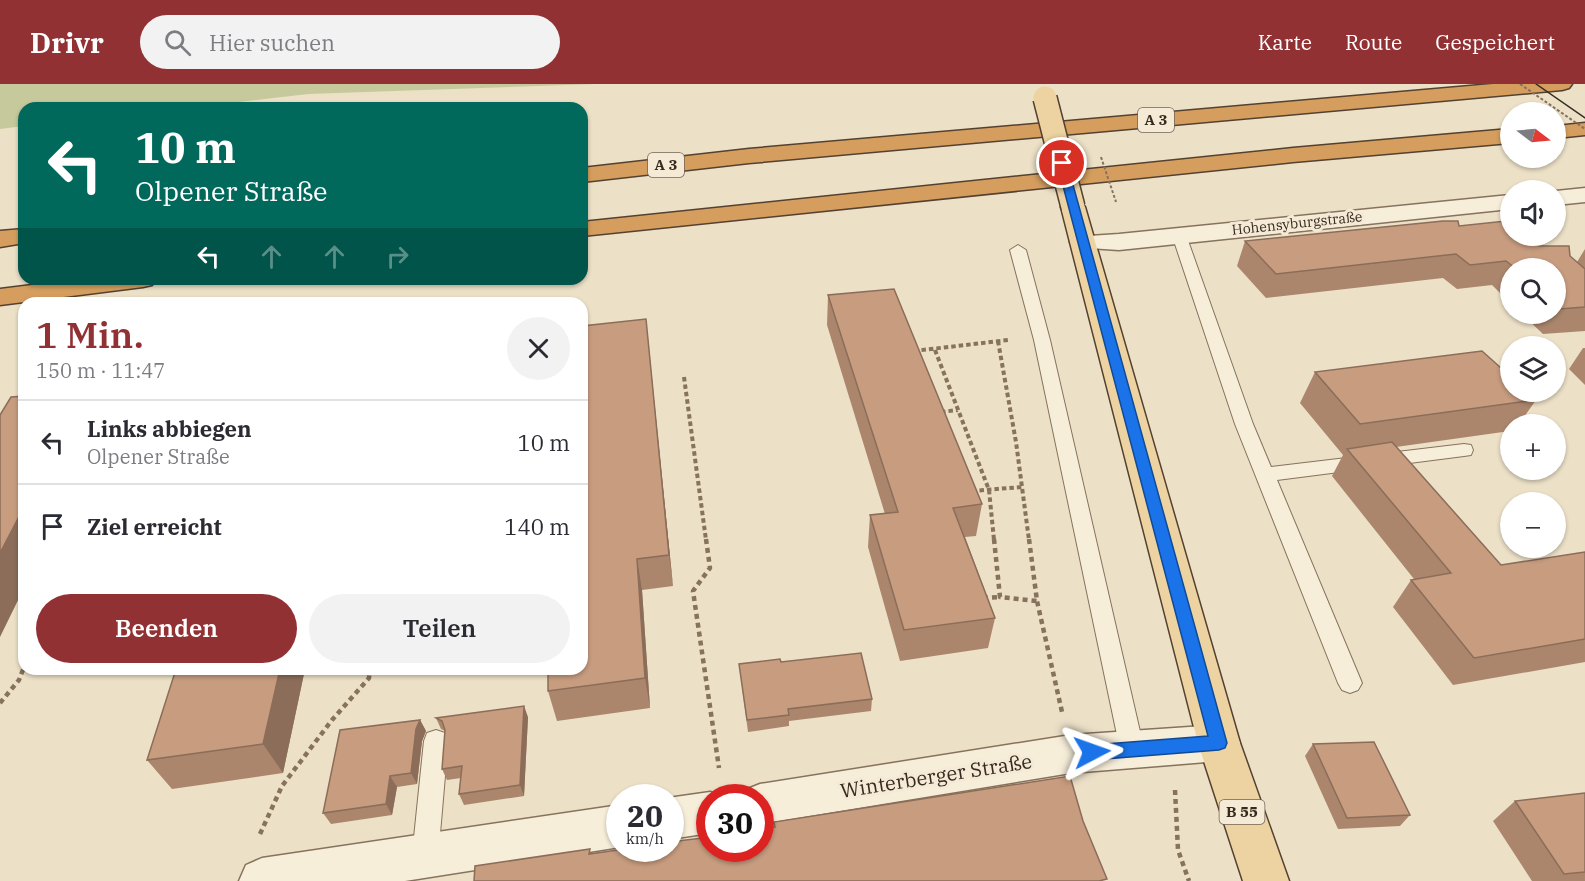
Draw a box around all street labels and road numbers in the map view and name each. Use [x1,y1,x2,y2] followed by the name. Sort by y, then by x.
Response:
[1138,108,1174,132] road number: A 3
[648,153,684,177] road number: A 3
[1231,207,1363,239] street label: Hohensyburgstraße
[838,747,1034,804] street label: Winterberger Straße
[1220,800,1264,824] road number: B 55

